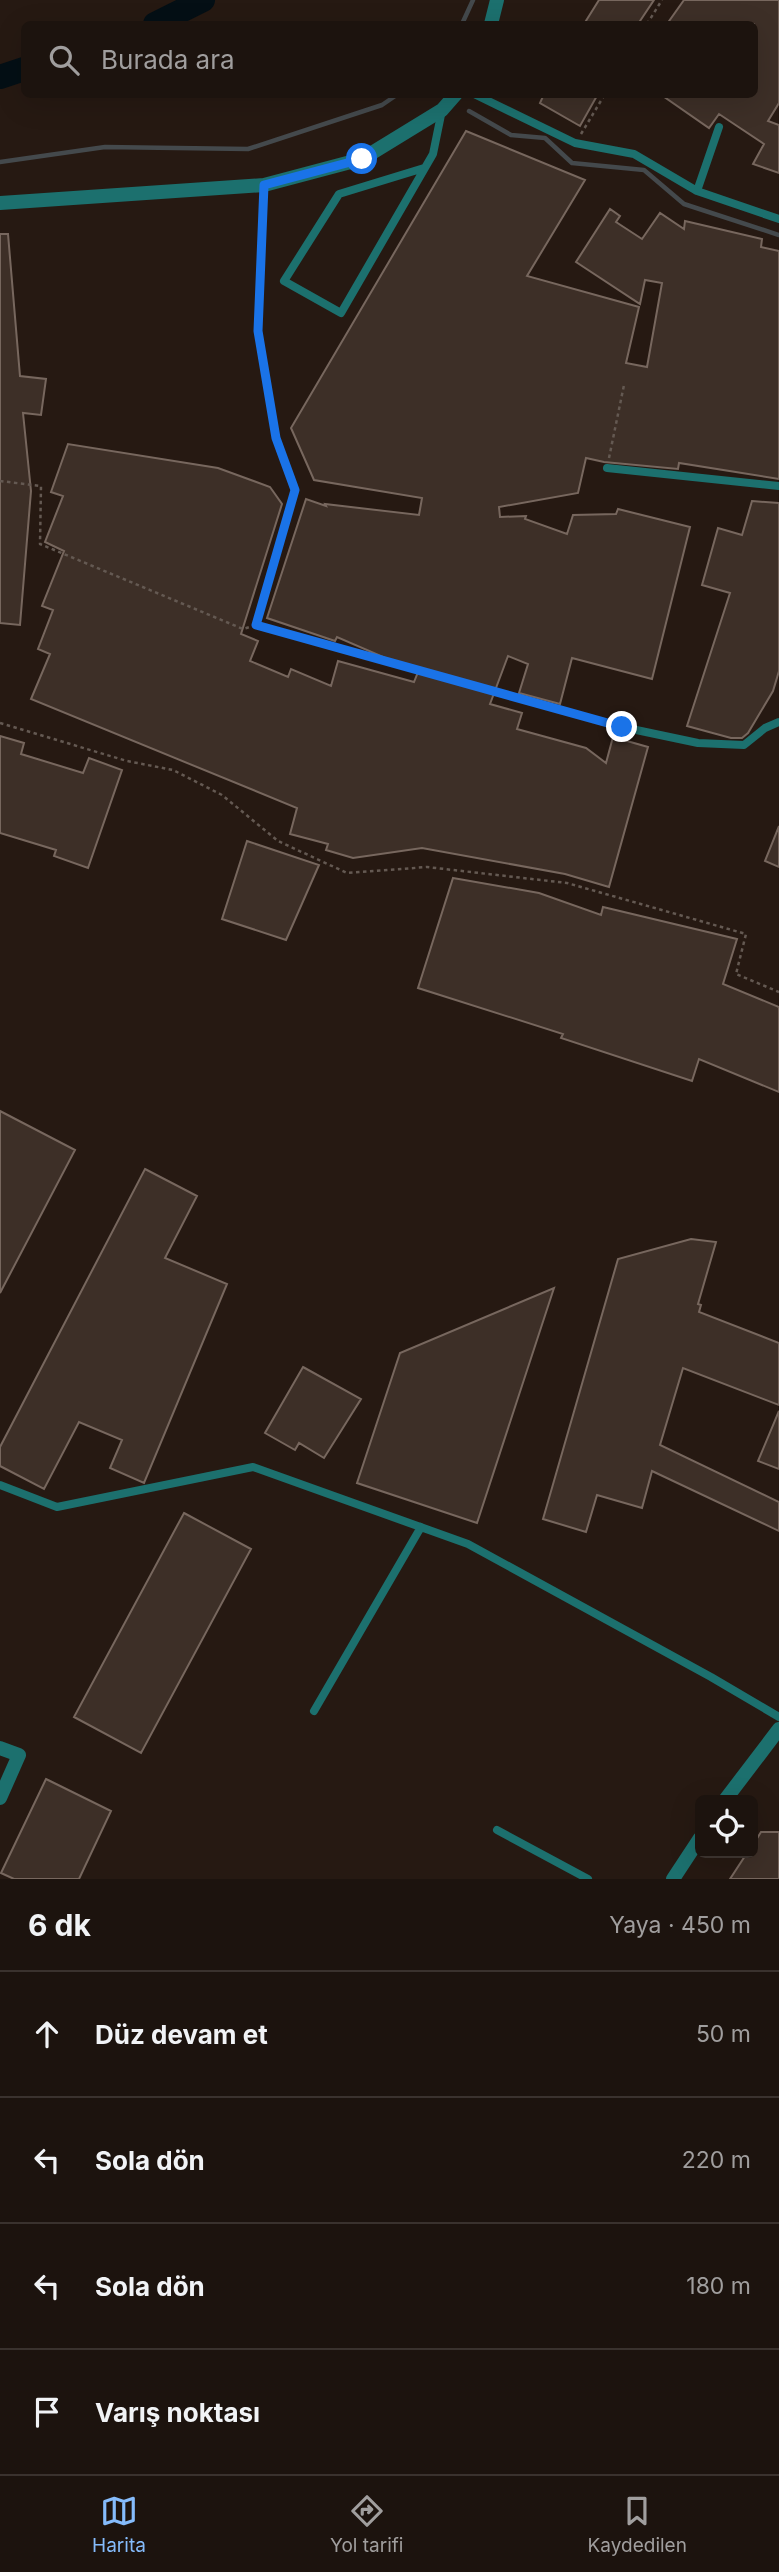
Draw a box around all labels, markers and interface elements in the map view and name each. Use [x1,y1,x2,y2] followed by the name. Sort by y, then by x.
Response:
[21,21,758,98] search box
[45,41,83,79] icon: search
[101,44,235,75] text: Burada ara
[346,143,377,174] route start
[606,711,637,742] route end
[695,1795,758,1858] map controls
[695,1795,758,1858] button: locate
[28,1907,91,1943] text: 6 dk
[609,1911,751,1939] text: Yaya · 450 m
[28,2015,66,2053] icon: ahead
[95,2019,268,2050] text: Düz devam et
[696,2020,751,2048] text: 50 m
[28,2141,66,2179] icon: left
[95,2145,205,2176] text: Sola dön
[682,2146,751,2174] text: 220 m
[28,2267,66,2305] icon: left
[95,2271,205,2302] text: Sola dön
[686,2272,751,2300] text: 180 m
[28,2393,66,2431] icon: arrive
[95,2397,260,2428] text: Varış noktası
[92,2492,146,2557] tab: Harita
[330,2492,403,2557] tab: Yol tarifi
[588,2492,687,2557] tab: Kaydedilen

